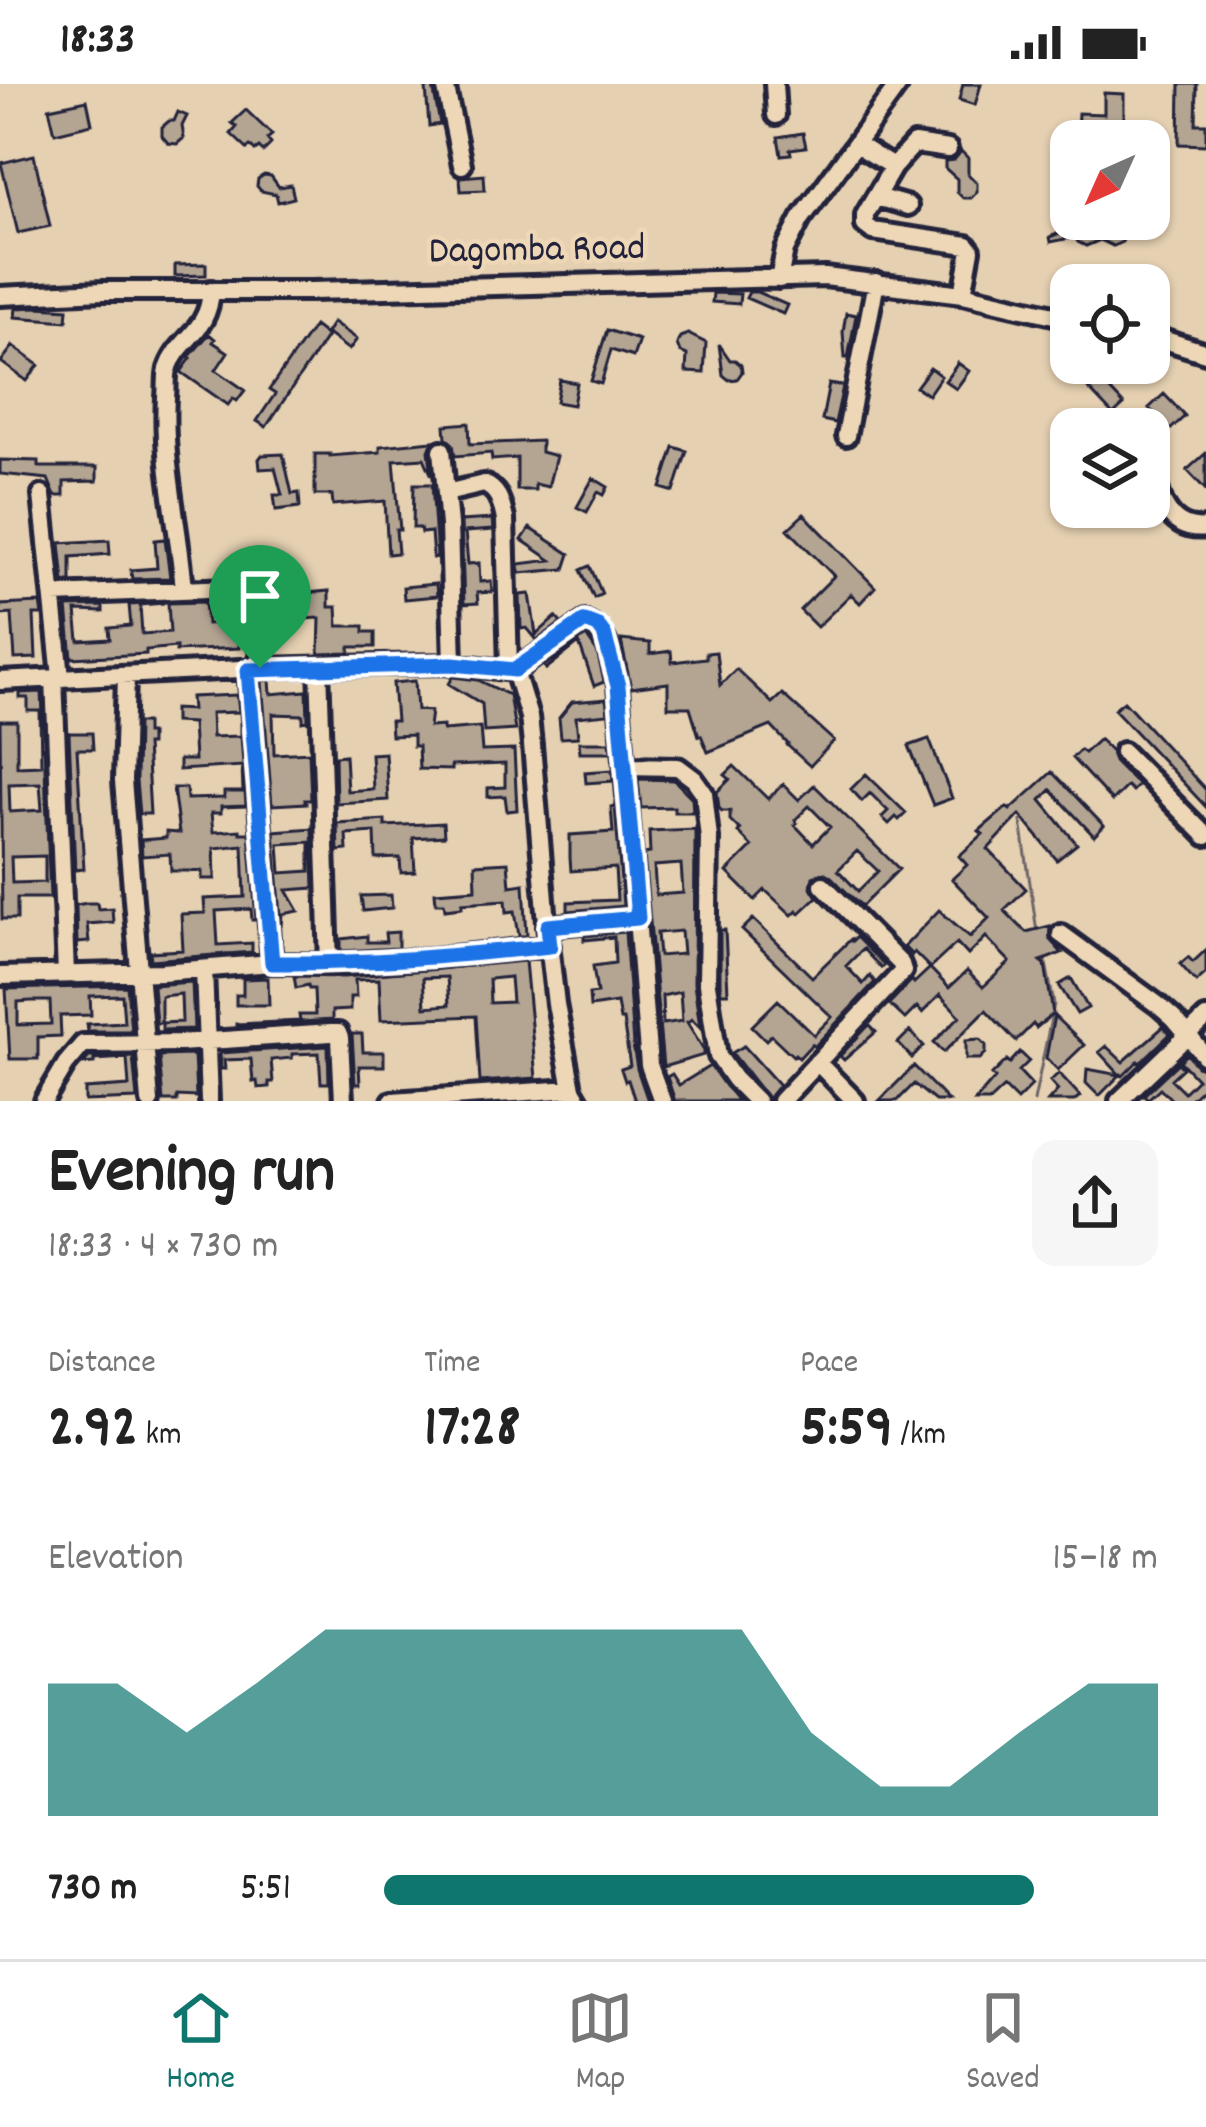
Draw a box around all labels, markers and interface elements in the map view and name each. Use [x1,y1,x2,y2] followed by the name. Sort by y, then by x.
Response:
[60,10,135,74] text: 18:33
[1050,120,1170,240] north arrow
[1050,120,1170,528] map controls
[428,223,646,281] street label: Dagomba Road
[1050,264,1170,384] button: locate
[1050,408,1170,528] button: layers
[209,545,311,668] pin
[227,563,293,629] icon: arrive
[48,1129,335,1223] text: Evening run
[1032,1140,1158,1266] button: share
[48,1221,279,1276] text: 18:33 · 4 × 730 m
[48,1341,156,1388] text: Distance
[424,1341,480,1388] text: Time
[800,1341,858,1388] text: Pace
[48,1388,138,1474] text: 2.92
[424,1388,520,1474] text: 17:28
[800,1388,893,1474] text: 5:59
[138,1413,182,1460] text: km
[893,1413,946,1460] text: /km
[48,1533,184,1588] text: Elevation
[1052,1533,1158,1588] text: 15–18 m
[48,1863,137,1918] text: 730 m
[240,1863,291,1918] text: 5:51
[166,1985,235,2104] tab: Home
[567,1985,633,2104] tab: Map
[966,1985,1040,2104] tab: Saved

